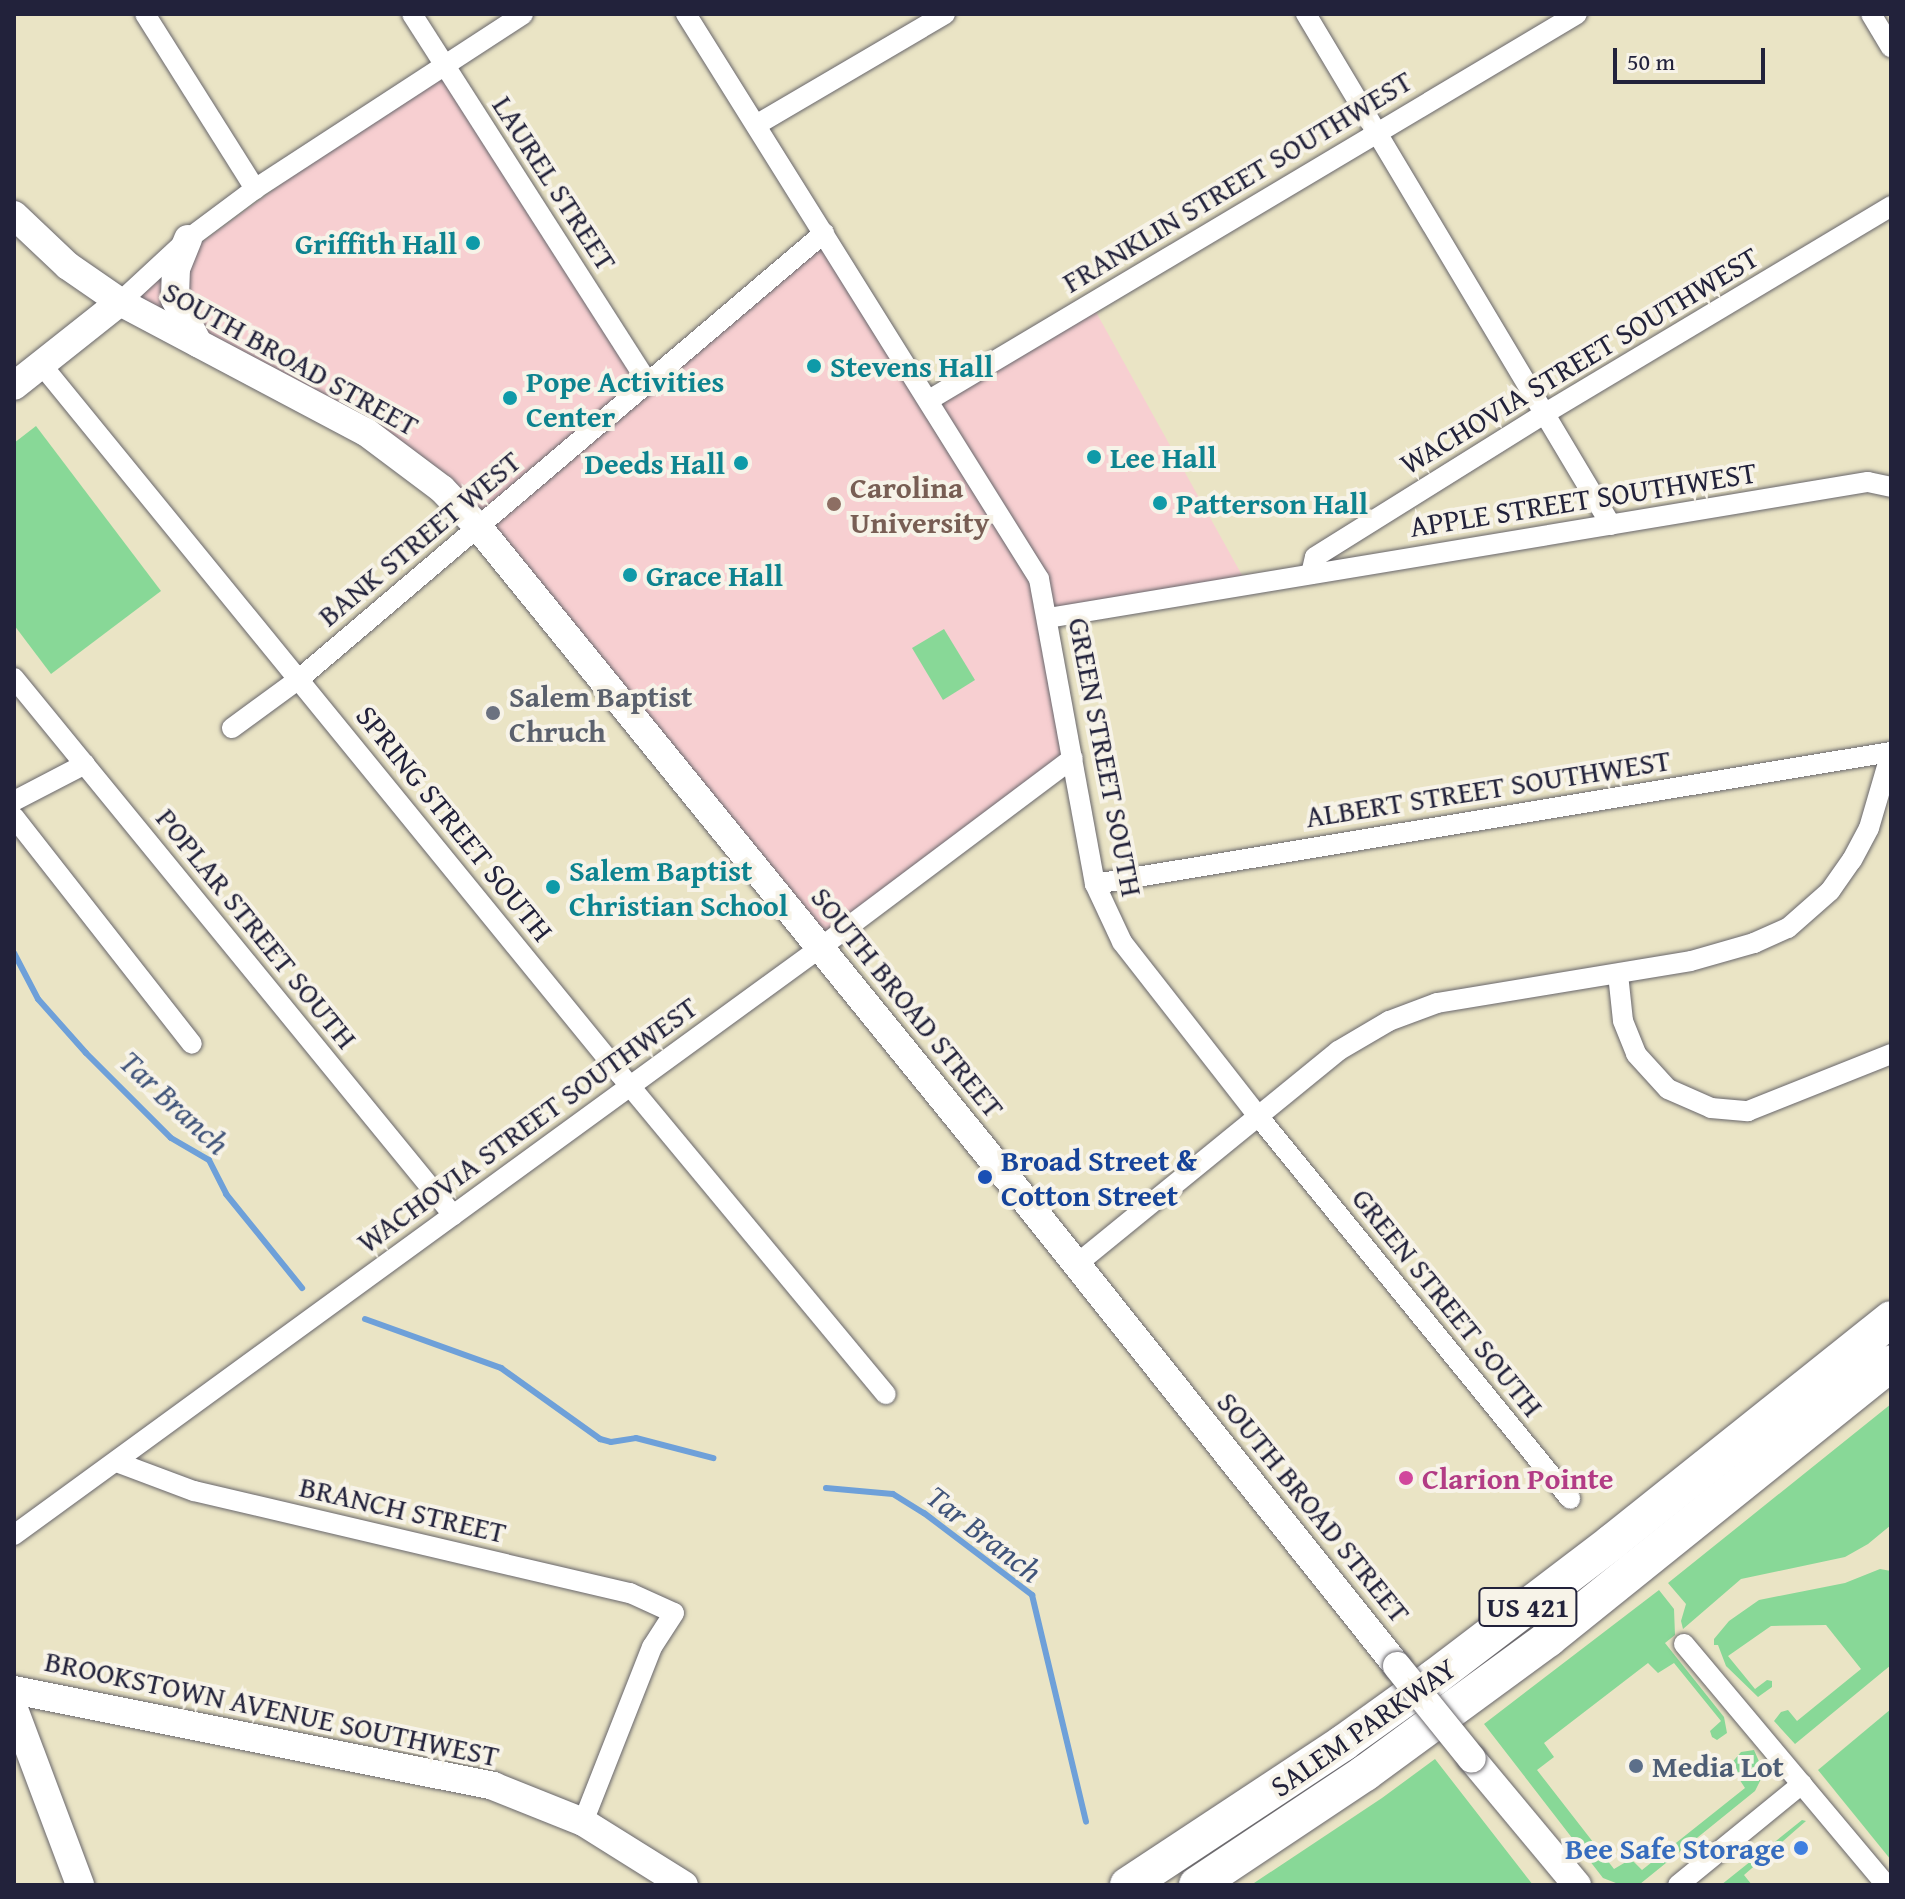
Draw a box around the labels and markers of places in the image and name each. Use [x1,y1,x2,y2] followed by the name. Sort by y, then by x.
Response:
[295,225,457,261] place label: Griffith Hall
[464,234,482,252] marker: Griffith Hall
[830,348,993,384] place label: Stevens Hall
[805,357,823,375] marker: Stevens Hall
[526,363,724,434] place label: Pope Activities Center
[501,389,519,407] marker: Pope Activities Center
[1110,439,1216,475] place label: Lee Hall
[585,445,725,481] place label: Deeds Hall
[1085,448,1103,466] marker: Lee Hall
[732,454,750,472] marker: Deeds Hall
[850,469,989,540] place label: Carolina University
[1176,485,1368,521] place label: Patterson Hall
[1151,494,1169,512] marker: Patterson Hall
[825,495,843,513] marker: Carolina University
[646,557,783,593] place label: Grace Hall
[621,566,639,584] marker: Grace Hall
[509,678,692,748] place label: Salem Baptist Chruch
[484,704,502,722] marker: Salem Baptist Chruch
[569,852,788,922] place label: Salem Baptist Christian School
[544,878,562,896] marker: Salem Baptist Christian School
[1001,1142,1197,1212] place label: Broad Street & Cotton Street
[976,1168,994,1186] marker: Broad Street & Cotton Street
[1422,1460,1614,1496] place label: Clarion Pointe
[1397,1469,1415,1487] marker: Clarion Pointe
[1652,1748,1784,1784] place label: Media Lot
[1627,1757,1645,1775] marker: Media Lot
[1565,1830,1785,1866] place label: Bee Safe Storage
[1792,1839,1810,1857] marker: Bee Safe Storage

